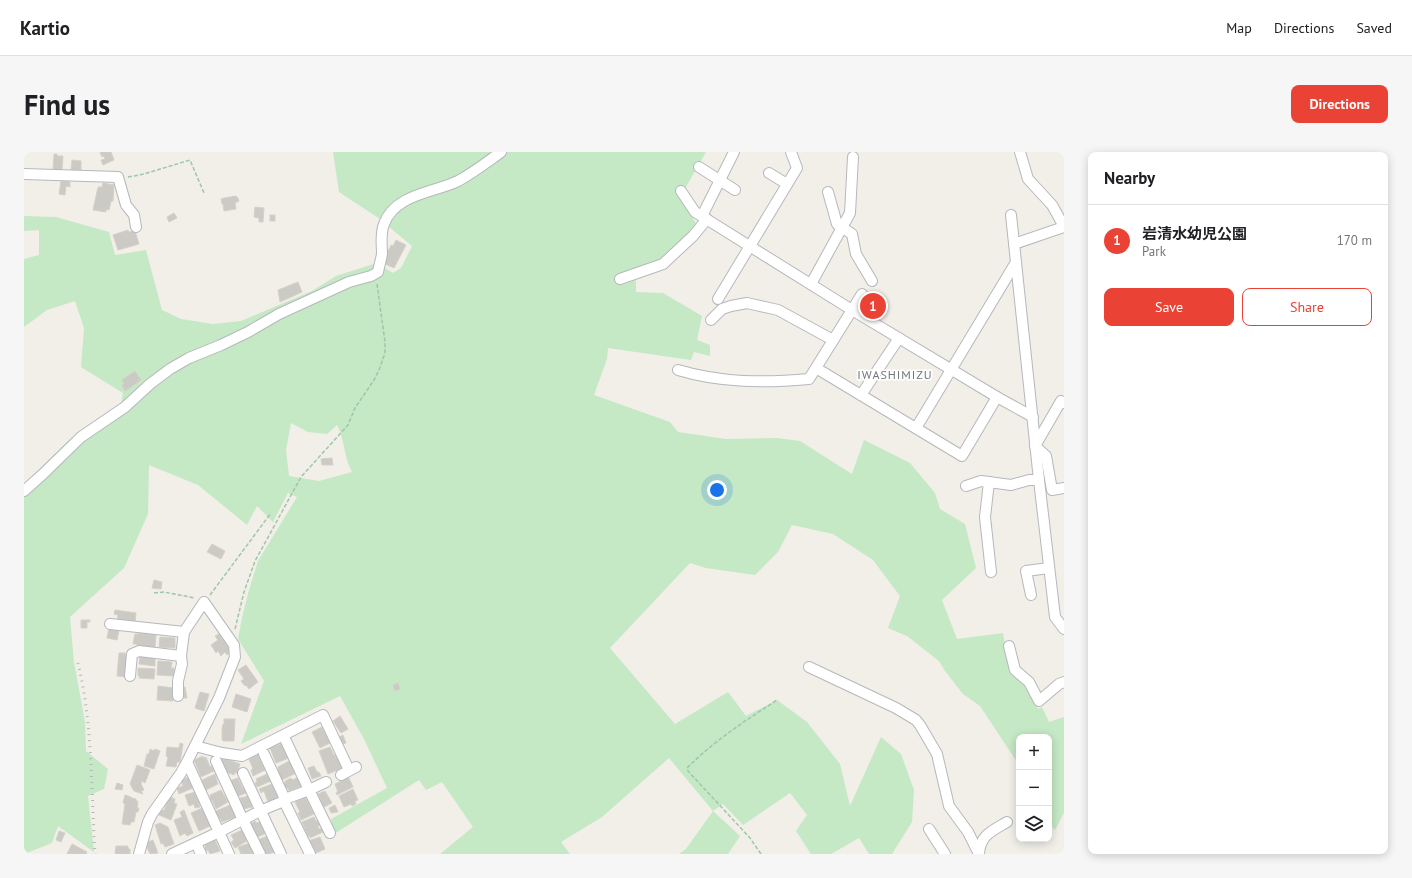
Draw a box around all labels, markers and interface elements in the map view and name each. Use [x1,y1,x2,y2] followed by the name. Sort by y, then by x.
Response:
[20,16,70,40] text: Kartio
[1226,19,1252,37] text: Map
[1274,19,1334,37] text: Directions
[1356,19,1392,37] text: Saved
[1291,85,1388,123] button: Directions
[24,86,110,123] text: Find us
[1104,167,1155,189] text: Nearby
[1142,224,1247,243] text: 岩清水幼児公園
[1113,232,1121,249] text: 1
[1337,232,1372,249] text: 170 m
[1142,243,1166,260] text: Park
[1104,288,1234,326] button: Save
[1242,288,1372,326] button: Share
[860,291,886,321] pin: 1
[857,367,933,382] district label: IWASHIMIZU
[707,480,727,500] your location
[1016,734,1052,842] map controls
[1016,734,1052,770] button: +
[1016,770,1052,806] button: −
[1016,806,1052,842] button: layers

